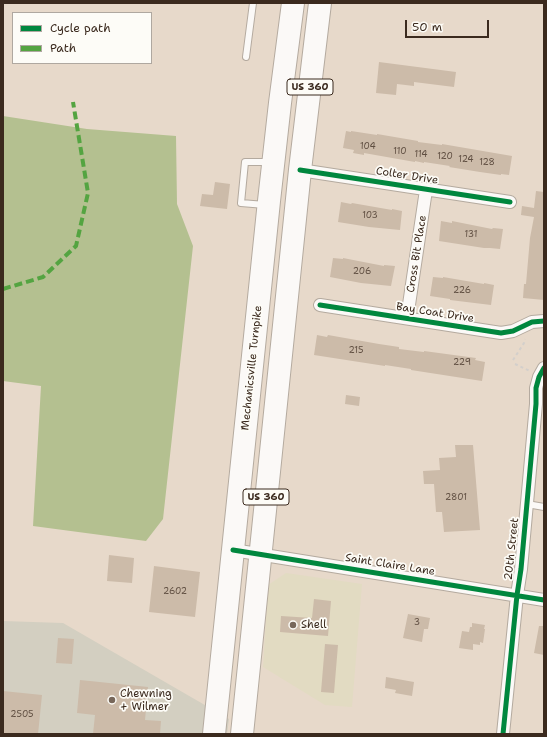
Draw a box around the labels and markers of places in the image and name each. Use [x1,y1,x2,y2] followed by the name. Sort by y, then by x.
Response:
[301,618,327,632] place label: Shell
[288,620,298,630] marker: Shell
[120,687,172,713] place label: Chewning + Wilmer
[107,695,117,705] marker: Chewning + Wilmer

